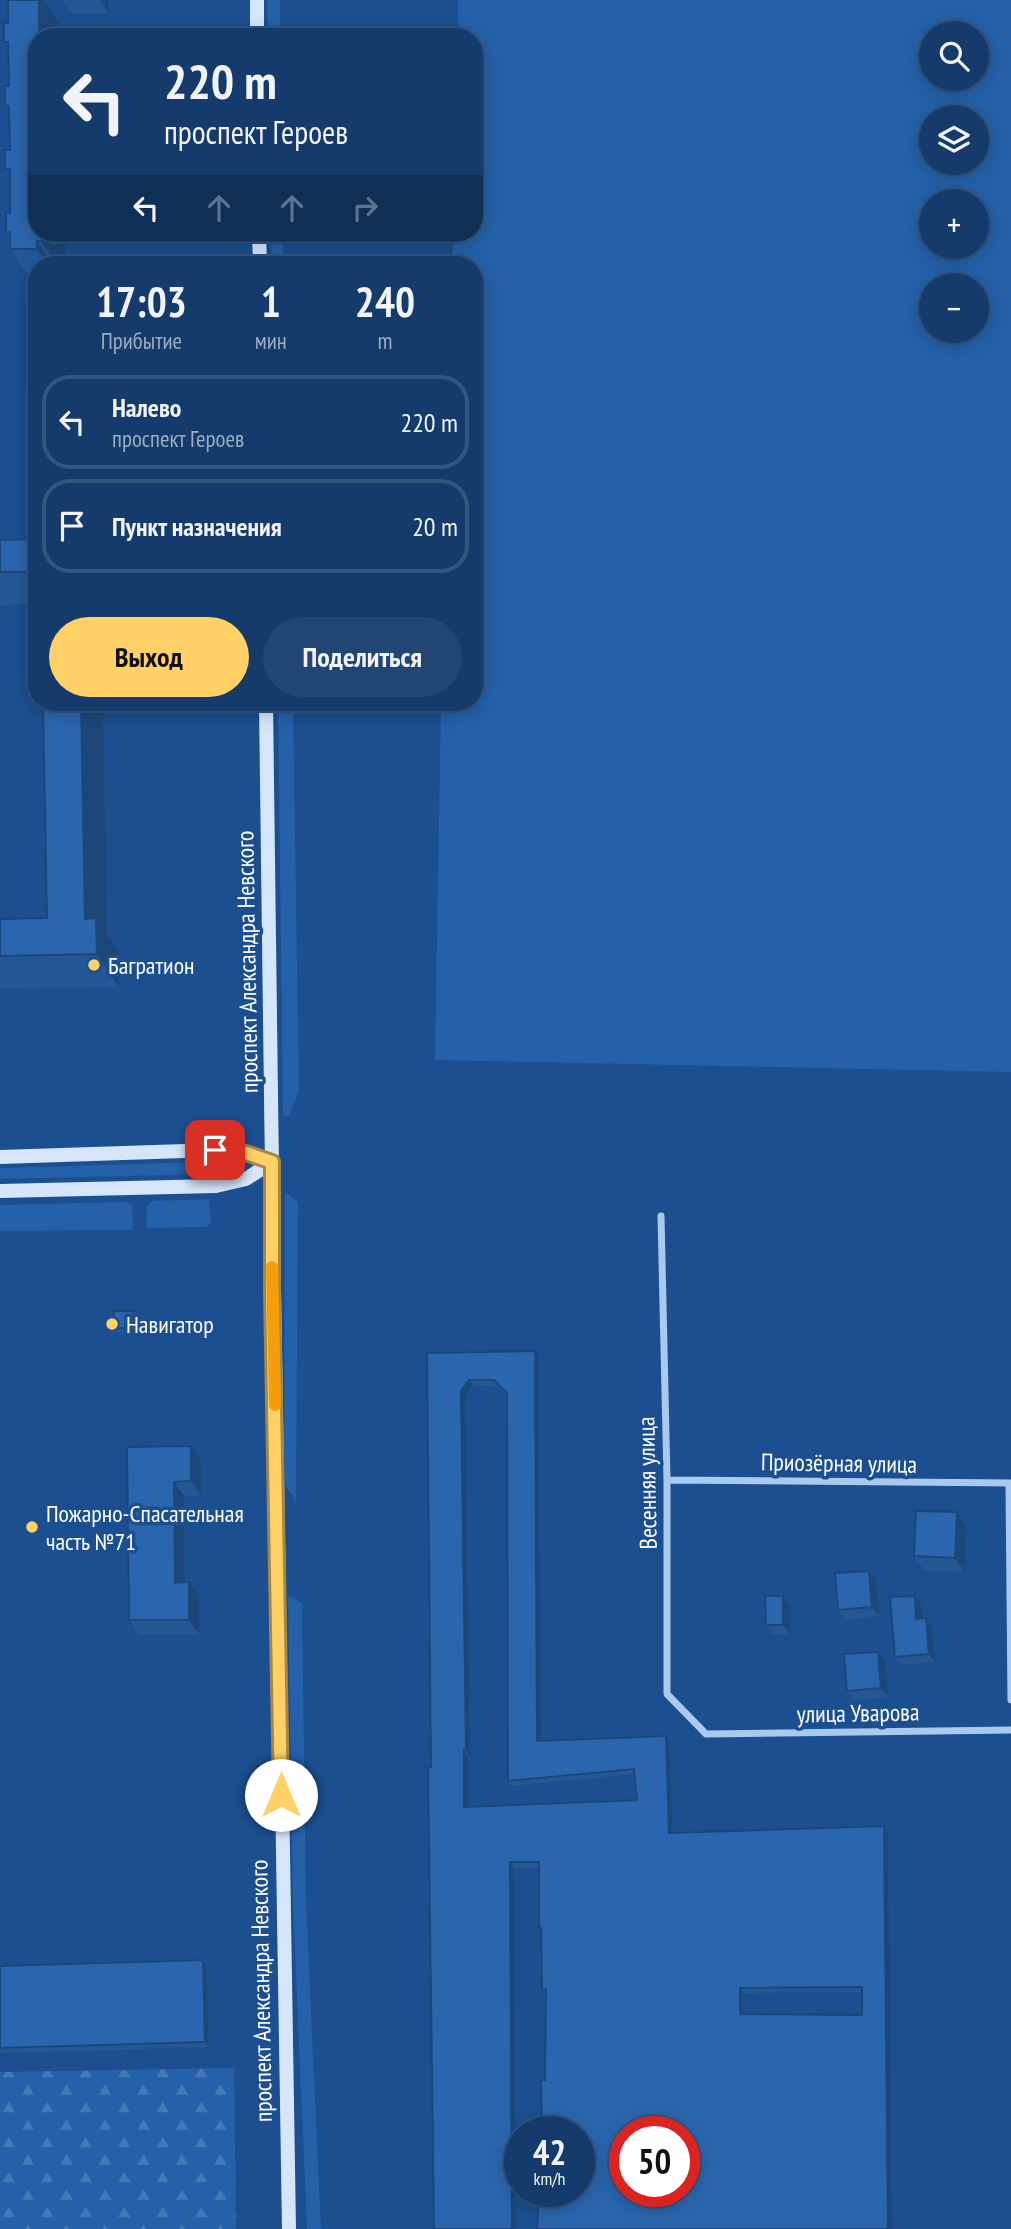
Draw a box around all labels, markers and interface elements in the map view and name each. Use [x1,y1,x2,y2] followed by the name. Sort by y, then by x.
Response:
[919,21,989,343] map controls
[919,21,989,91] button: search
[164,49,277,113] text: 220 m
[49,56,140,147] icon: left
[919,105,989,175] button: layers
[164,111,348,153] text: проспект Героев
[127,189,165,227] icon: left
[200,189,238,227] icon: ahead
[273,189,311,227] icon: ahead
[346,189,384,227] icon: right
[919,189,989,259] button: +
[919,273,989,343] button: −
[96,274,187,329] text: 17:03
[261,274,281,329] text: 1
[355,274,415,329] text: 240
[101,326,182,355] text: Прибытие
[255,326,287,355] text: мин
[377,326,392,355] text: m
[112,391,181,424] text: Налево
[53,403,91,441] icon: left
[400,406,458,439] text: 220 m
[112,424,244,453] text: проспект Героев
[53,507,91,545] icon: arrive
[112,510,282,543] text: Пункт назначения
[412,510,458,543] text: 20 m
[49,617,249,697] button: Выход
[263,617,462,697] button: Поделиться
[229,830,265,1094] street label: проспект Александра Невского
[108,950,194,981] place label: Багратион
[86,957,102,973] marker: Багратион
[185,1120,245,1180] pin
[196,1131,234,1169] icon: arrive
[126,1309,214,1340] place label: Навигатор
[104,1316,120,1332] marker: Навигатор
[630,1416,664,1550] street label: Весенняя улица
[761,1446,917,1480] street label: Приозёрная улица
[46,1498,244,1557] place label: Пожарно-Спасательная часть №71
[24,1519,40,1535] marker: Пожарно-Спасательная часть №71
[796,1696,920,1730] street label: улица Уварова
[244,1758,318,1832] position arrow
[243,1859,279,2123] street label: проспект Александра Невского
[609,2116,700,2207] speed limit sign: 50
[533,2129,566,2175] text: 42
[534,2167,565,2190] text: km/h

